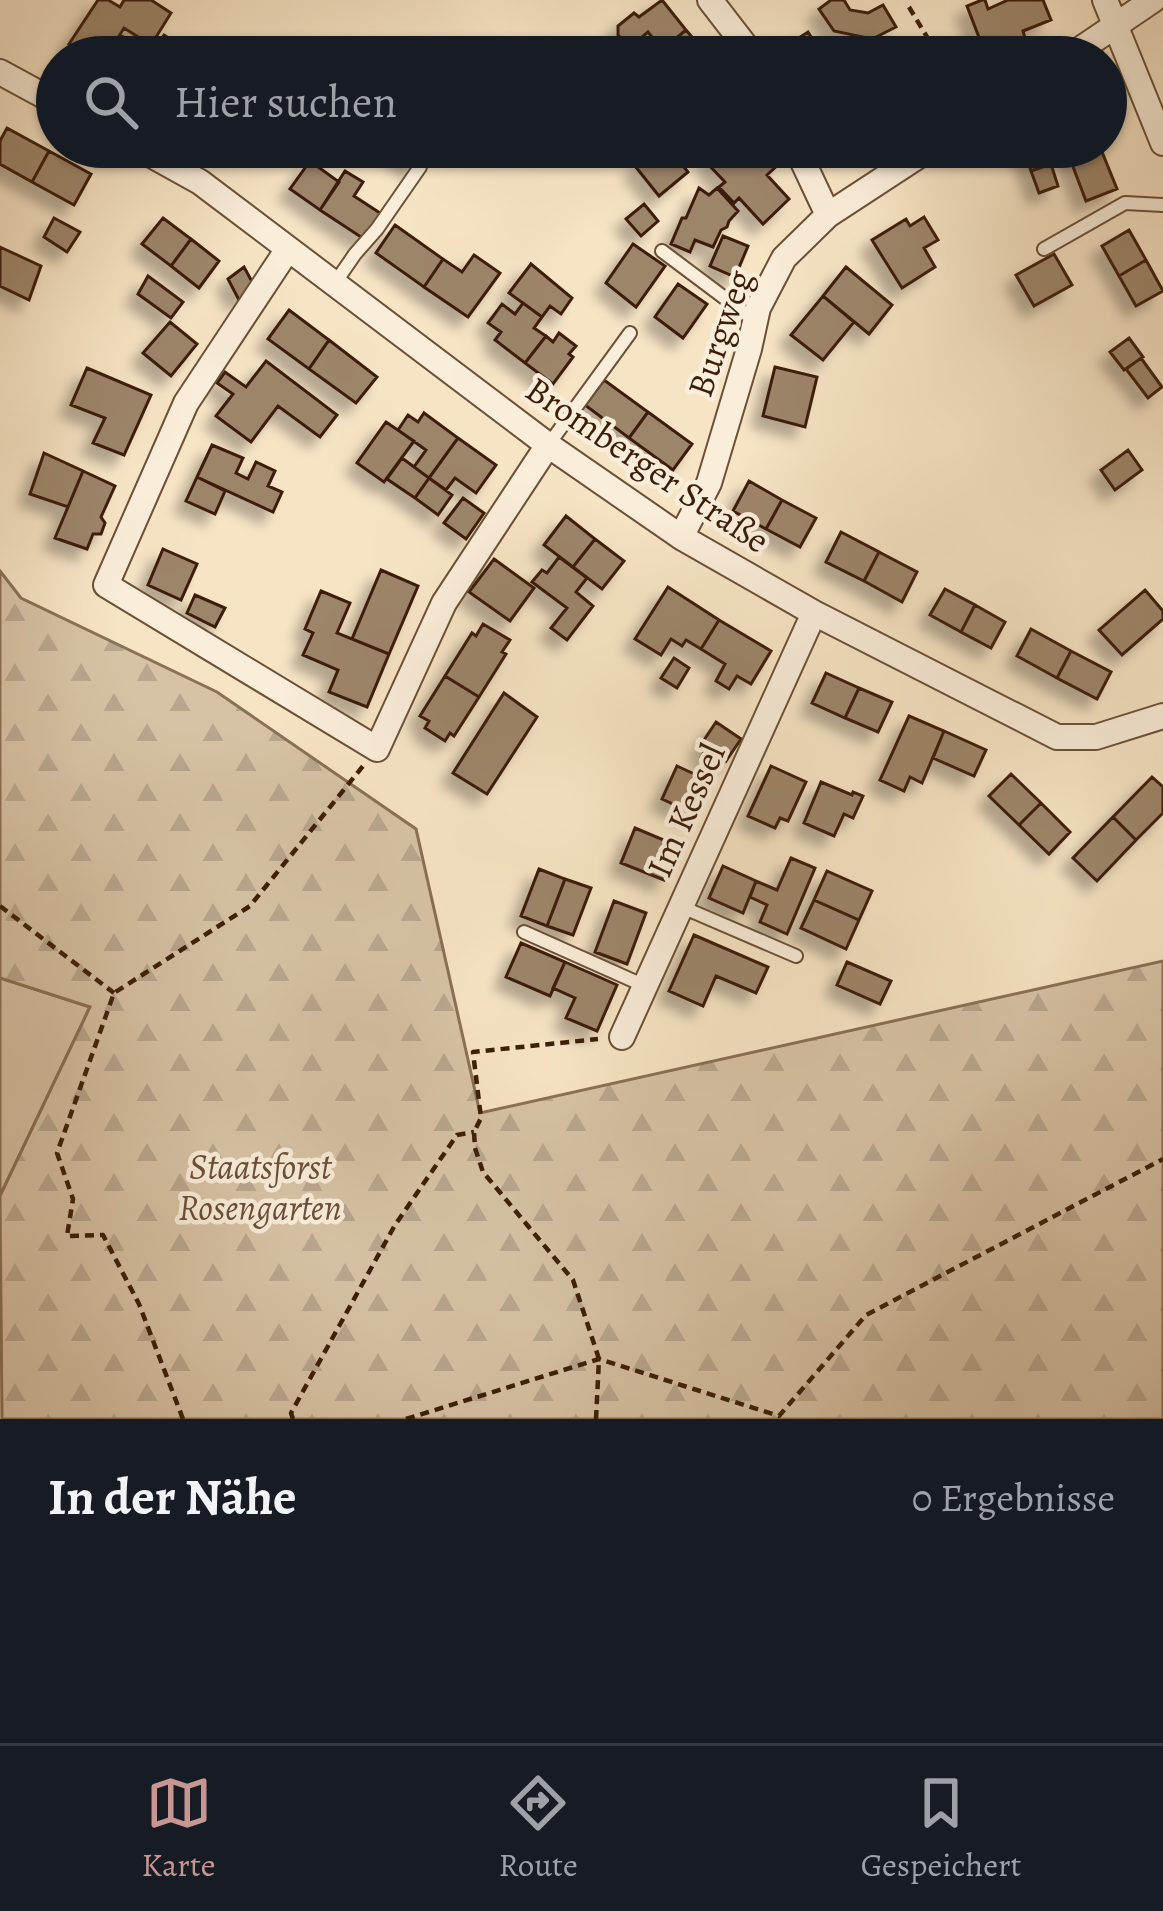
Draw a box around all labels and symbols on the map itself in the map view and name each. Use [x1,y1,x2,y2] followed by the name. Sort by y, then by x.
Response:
[675,263,764,403] street label: Burgweg
[516,365,779,564] street label: Bromberger Straße
[634,736,737,885] street label: Im Kessel
[178,1142,342,1232] park label: Staatsforst Rosengarten

